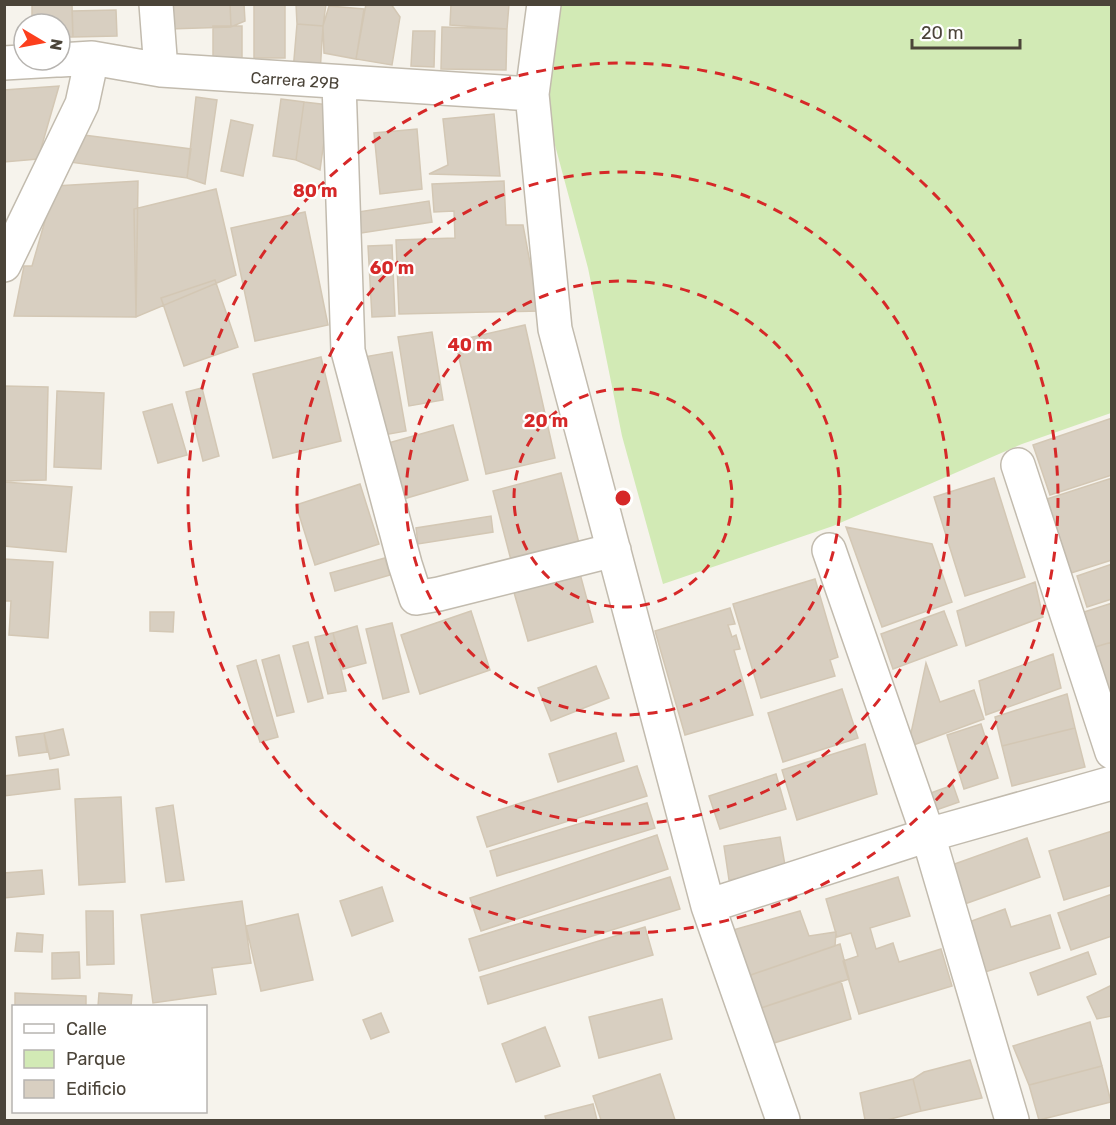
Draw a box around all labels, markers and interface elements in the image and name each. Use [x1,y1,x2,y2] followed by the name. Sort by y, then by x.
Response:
[12,12,72,72] north arrow
[912,12,1020,50] scale bar
[921,22,963,44] text: 20 m
[46,37,67,52] text: N
[250,68,340,93] street label: Carrera 29B
[293,180,337,202] text: 80 m
[370,257,414,279] text: 60 m
[448,334,492,356] text: 40 m
[524,410,568,432] text: 20 m
[613,488,633,508] centre of rings
[12,1005,207,1113] legend
[66,1018,107,1040] text: Calle
[66,1048,126,1070] text: Parque
[66,1078,126,1100] text: Edificio

